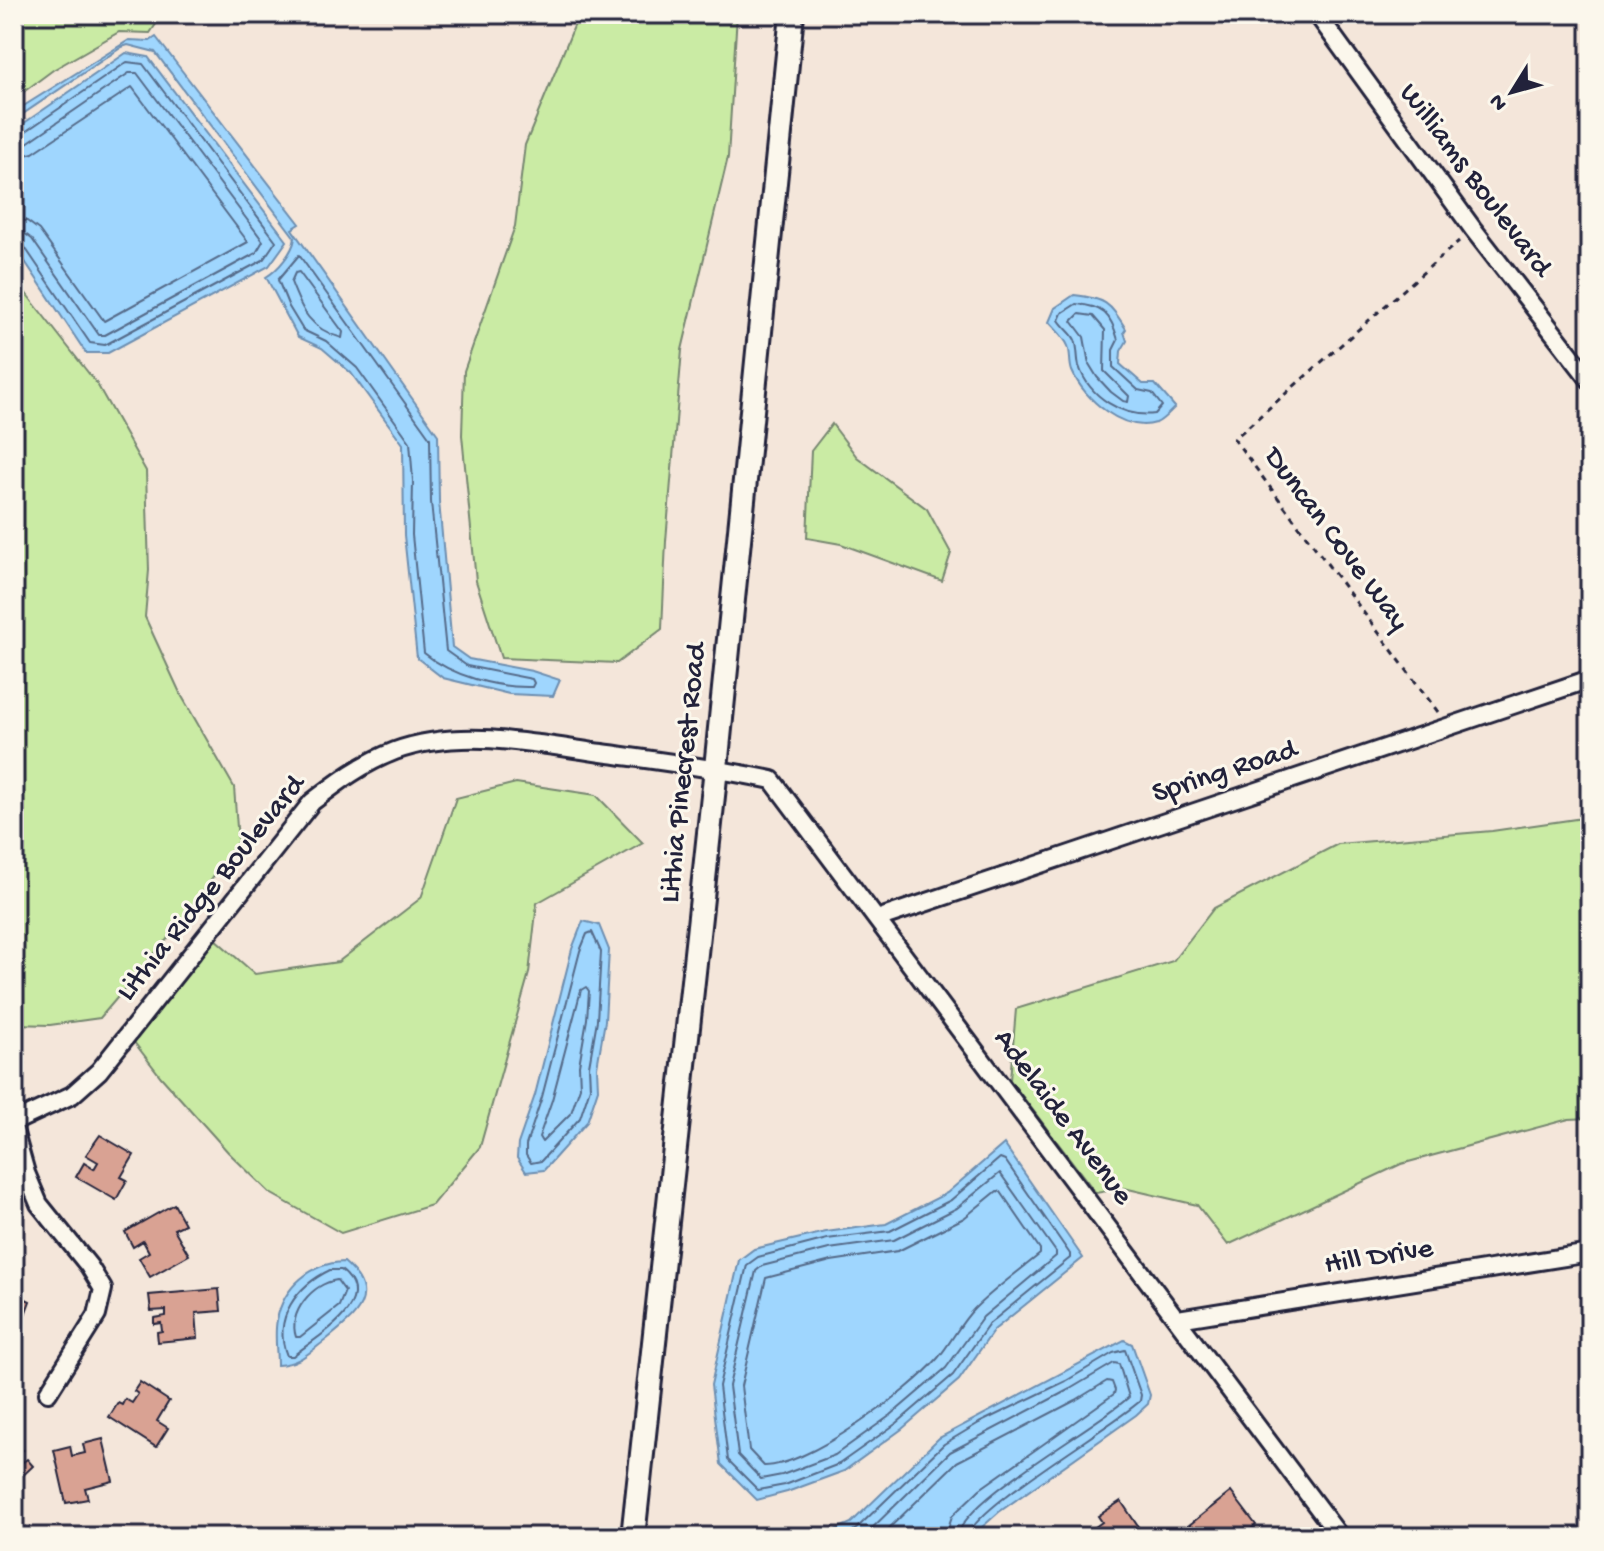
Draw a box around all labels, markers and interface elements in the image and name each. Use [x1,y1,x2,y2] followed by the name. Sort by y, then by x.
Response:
[1472,52,1552,132] north arrow
[1390,77,1560,286] street label: Williams Boulevard
[1485,88,1514,115] text: N
[1253,440,1416,639] street label: Duncan Cove Way
[654,639,716,905] street label: Lithia Pinecrest Road
[1148,732,1304,813] street label: Spring Road
[110,767,315,1009] street label: Lithia Ridge Boulevard
[985,1023,1140,1213] street label: Adelaide Avenue
[1322,1232,1436,1284] street label: Hill Drive

